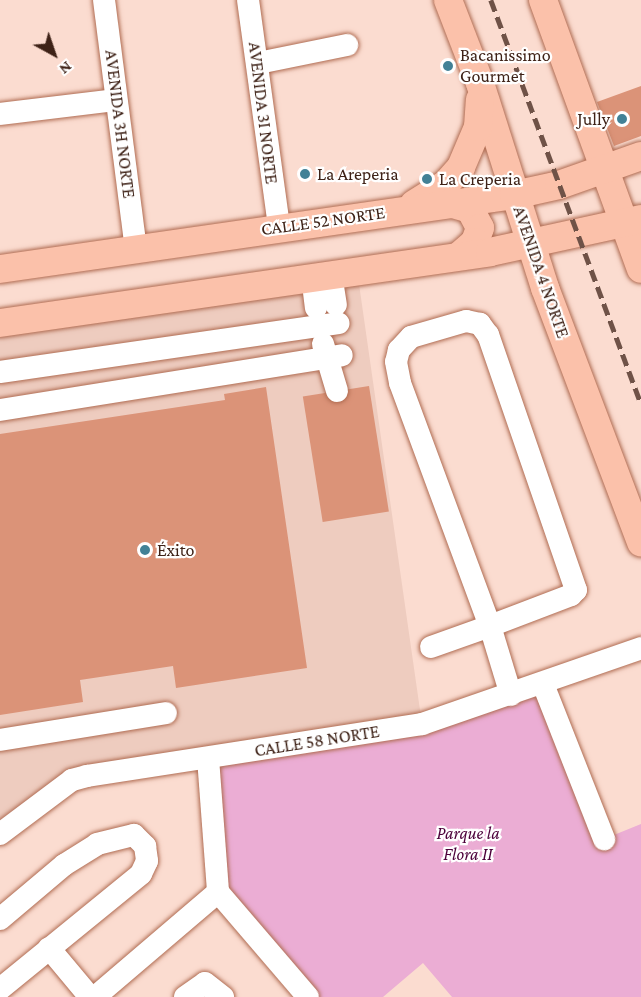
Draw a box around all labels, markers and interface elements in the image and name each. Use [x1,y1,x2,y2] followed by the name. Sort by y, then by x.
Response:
[24,24,84,84] north arrow
[244,41,282,185] street label: AVENIDA 3I NORTE
[460,45,551,88] place label: Bacanissimo Gourmet
[100,48,140,200] street label: AVENIDA 3H NORTE
[56,58,76,78] text: N
[441,59,455,73] marker: Bacanissimo Gourmet
[577,108,610,130] place label: Jully
[615,112,629,126] marker: Jully
[317,163,399,185] place label: La Areperia
[298,167,312,181] marker: La Areperia
[439,168,521,190] place label: La Creperia
[420,172,434,186] marker: La Creperia
[260,202,386,240] street label: CALLE 52 NORTE
[508,203,574,341] street label: AVENIDA 4 NORTE
[157,539,194,561] place label: Éxito
[138,543,152,557] marker: Éxito
[253,720,381,762] street label: CALLE 58 NORTE
[436,823,500,866] park label: Parque la Flora II

